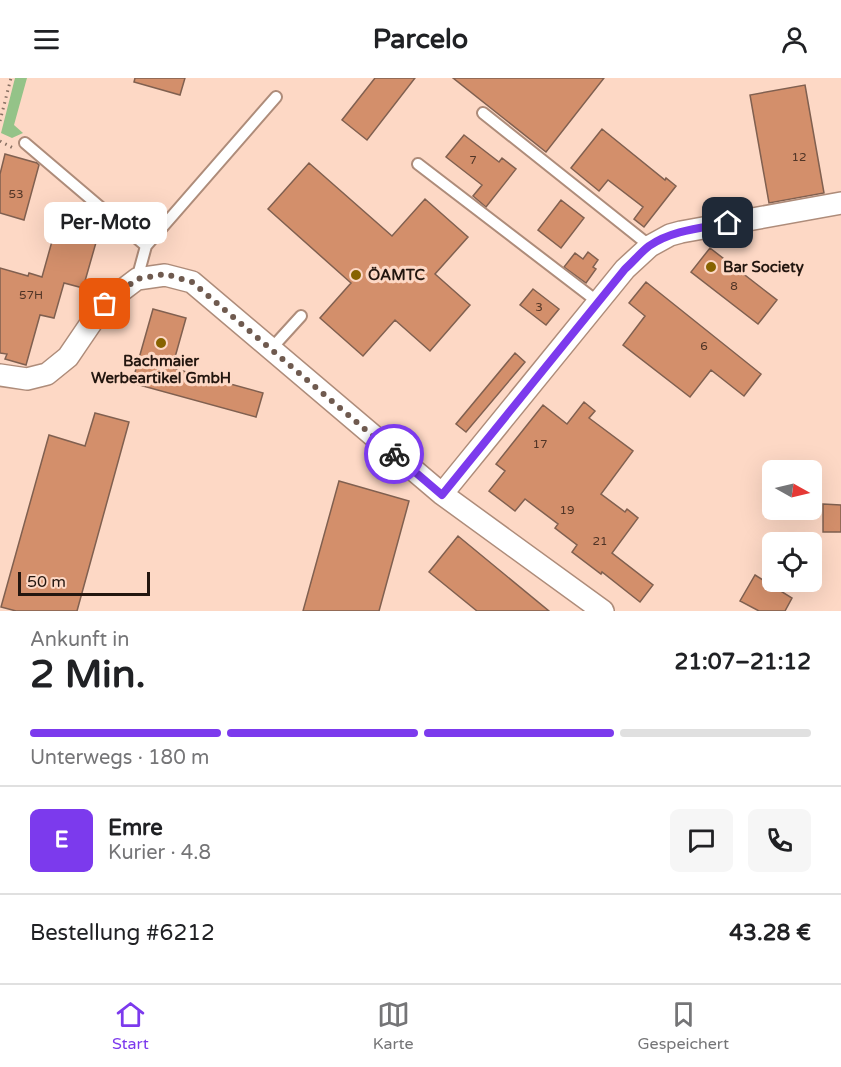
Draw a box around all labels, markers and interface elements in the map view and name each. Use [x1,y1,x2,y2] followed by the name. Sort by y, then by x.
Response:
[30,23,63,56] icon: menu
[373,23,468,56] text: Parcelo
[778,23,811,56] icon: person
[791,150,807,164] house number: 12
[469,153,477,167] house number: 7
[8,187,24,201] house number: 53
[702,197,753,248] pin
[44,202,166,244] callout: Per-Moto
[711,206,744,239] icon: home
[60,211,151,235] text: Per-Moto
[723,258,804,277] place label: Bar Society
[704,260,718,274] marker: Bar Society
[368,266,425,284] place label: ÖAMTC
[349,268,363,282] marker: ÖAMTC
[79,278,130,329] pin
[730,279,738,293] house number: 8
[88,287,121,320] icon: bag
[19,288,43,302] house number: 57H
[535,300,543,314] house number: 3
[154,336,168,350] marker: Bachmaier Werbeartikel GmbH
[700,339,708,353] house number: 6
[91,352,231,387] place label: Bachmaier Werbeartikel GmbH
[364,424,424,484] courier
[532,437,548,451] house number: 17
[378,438,411,471] icon: bike
[762,460,822,520] north arrow
[762,460,822,592] map controls
[559,503,575,517] house number: 19
[762,532,822,592] button: locate
[592,534,608,548] house number: 21
[18,569,150,596] scale bar
[27,572,66,592] text: 50 m
[30,628,129,652] text: Ankunft in
[674,649,811,675] text: 21:07–21:12
[30,651,146,698] text: 2 Min.
[30,746,209,770] text: Unterwegs · 180 m
[670,809,733,872] button: chat
[748,809,811,872] button: phone
[108,815,163,841] text: Emre
[54,827,69,853] text: E
[108,841,211,865] text: Kurier · 4.8
[30,920,215,946] text: Bestellung #6212
[729,920,811,946] text: 43.28 €
[112,998,149,1054] tab: Start
[373,998,414,1054] tab: Karte
[637,998,729,1054] tab: Gespeichert

